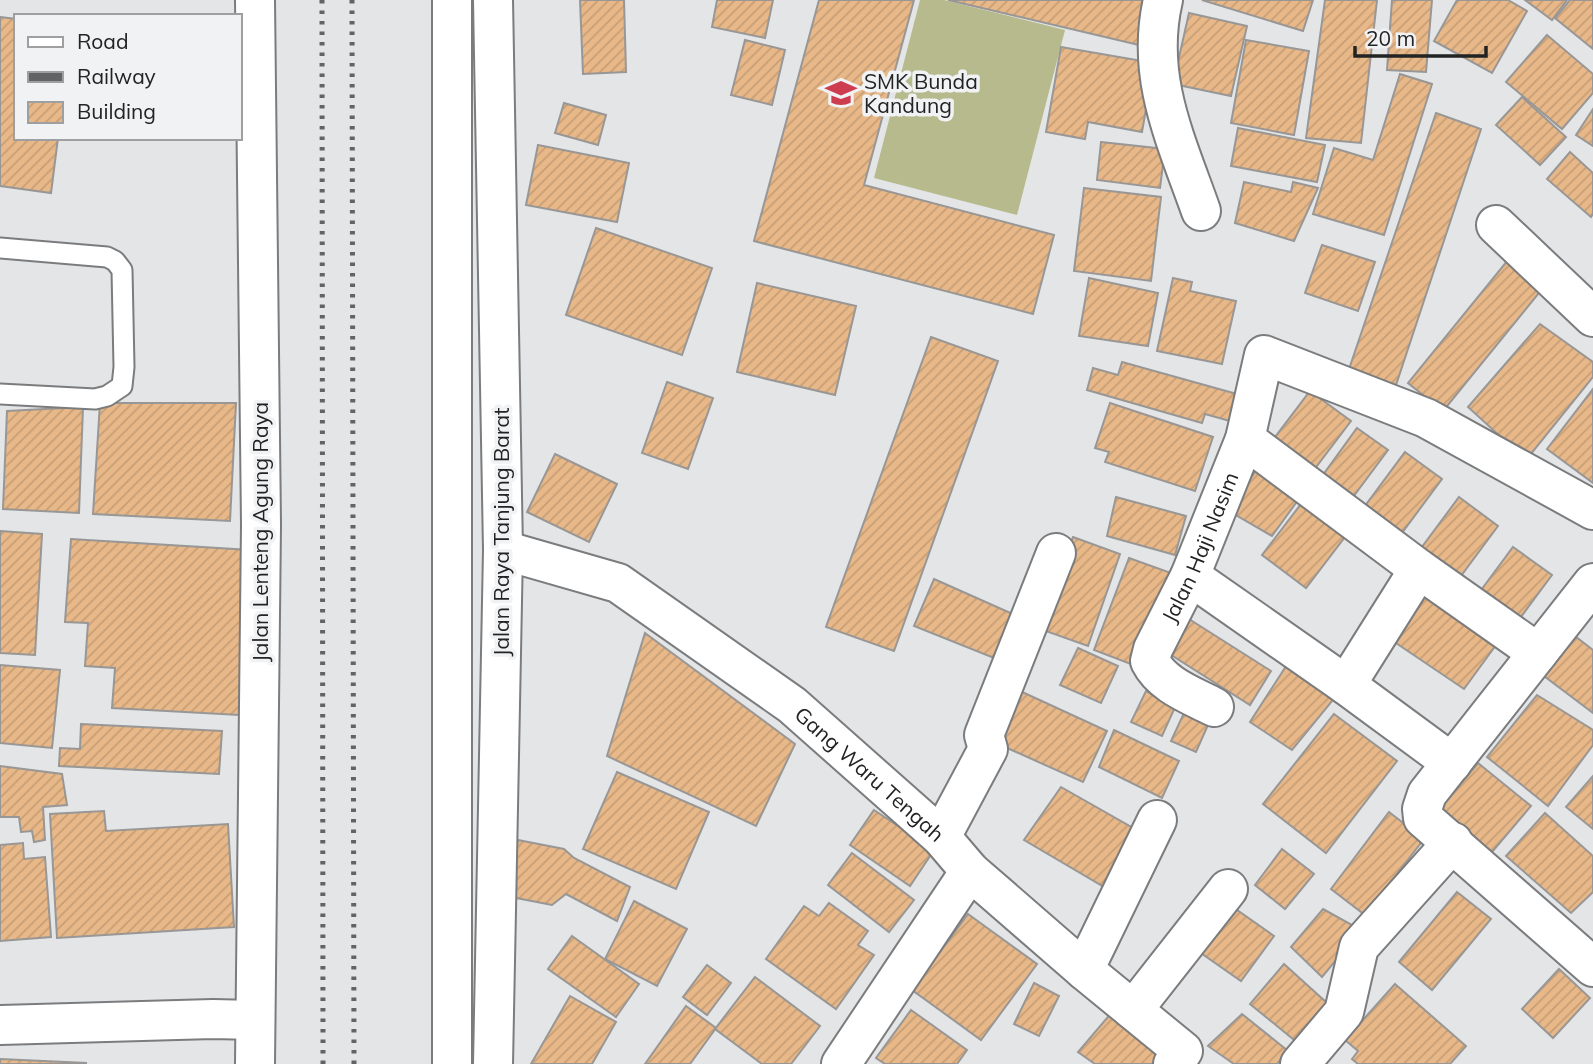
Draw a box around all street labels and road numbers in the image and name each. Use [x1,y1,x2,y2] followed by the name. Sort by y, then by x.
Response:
[247,402,273,662] street label: Jalan Lenteng Agung Raya
[488,408,514,656] street label: Jalan Raya Tanjung Barat
[1156,468,1243,627] street label: Jalan Haji Nasim
[790,701,950,847] street label: Gang Waru Tengah

